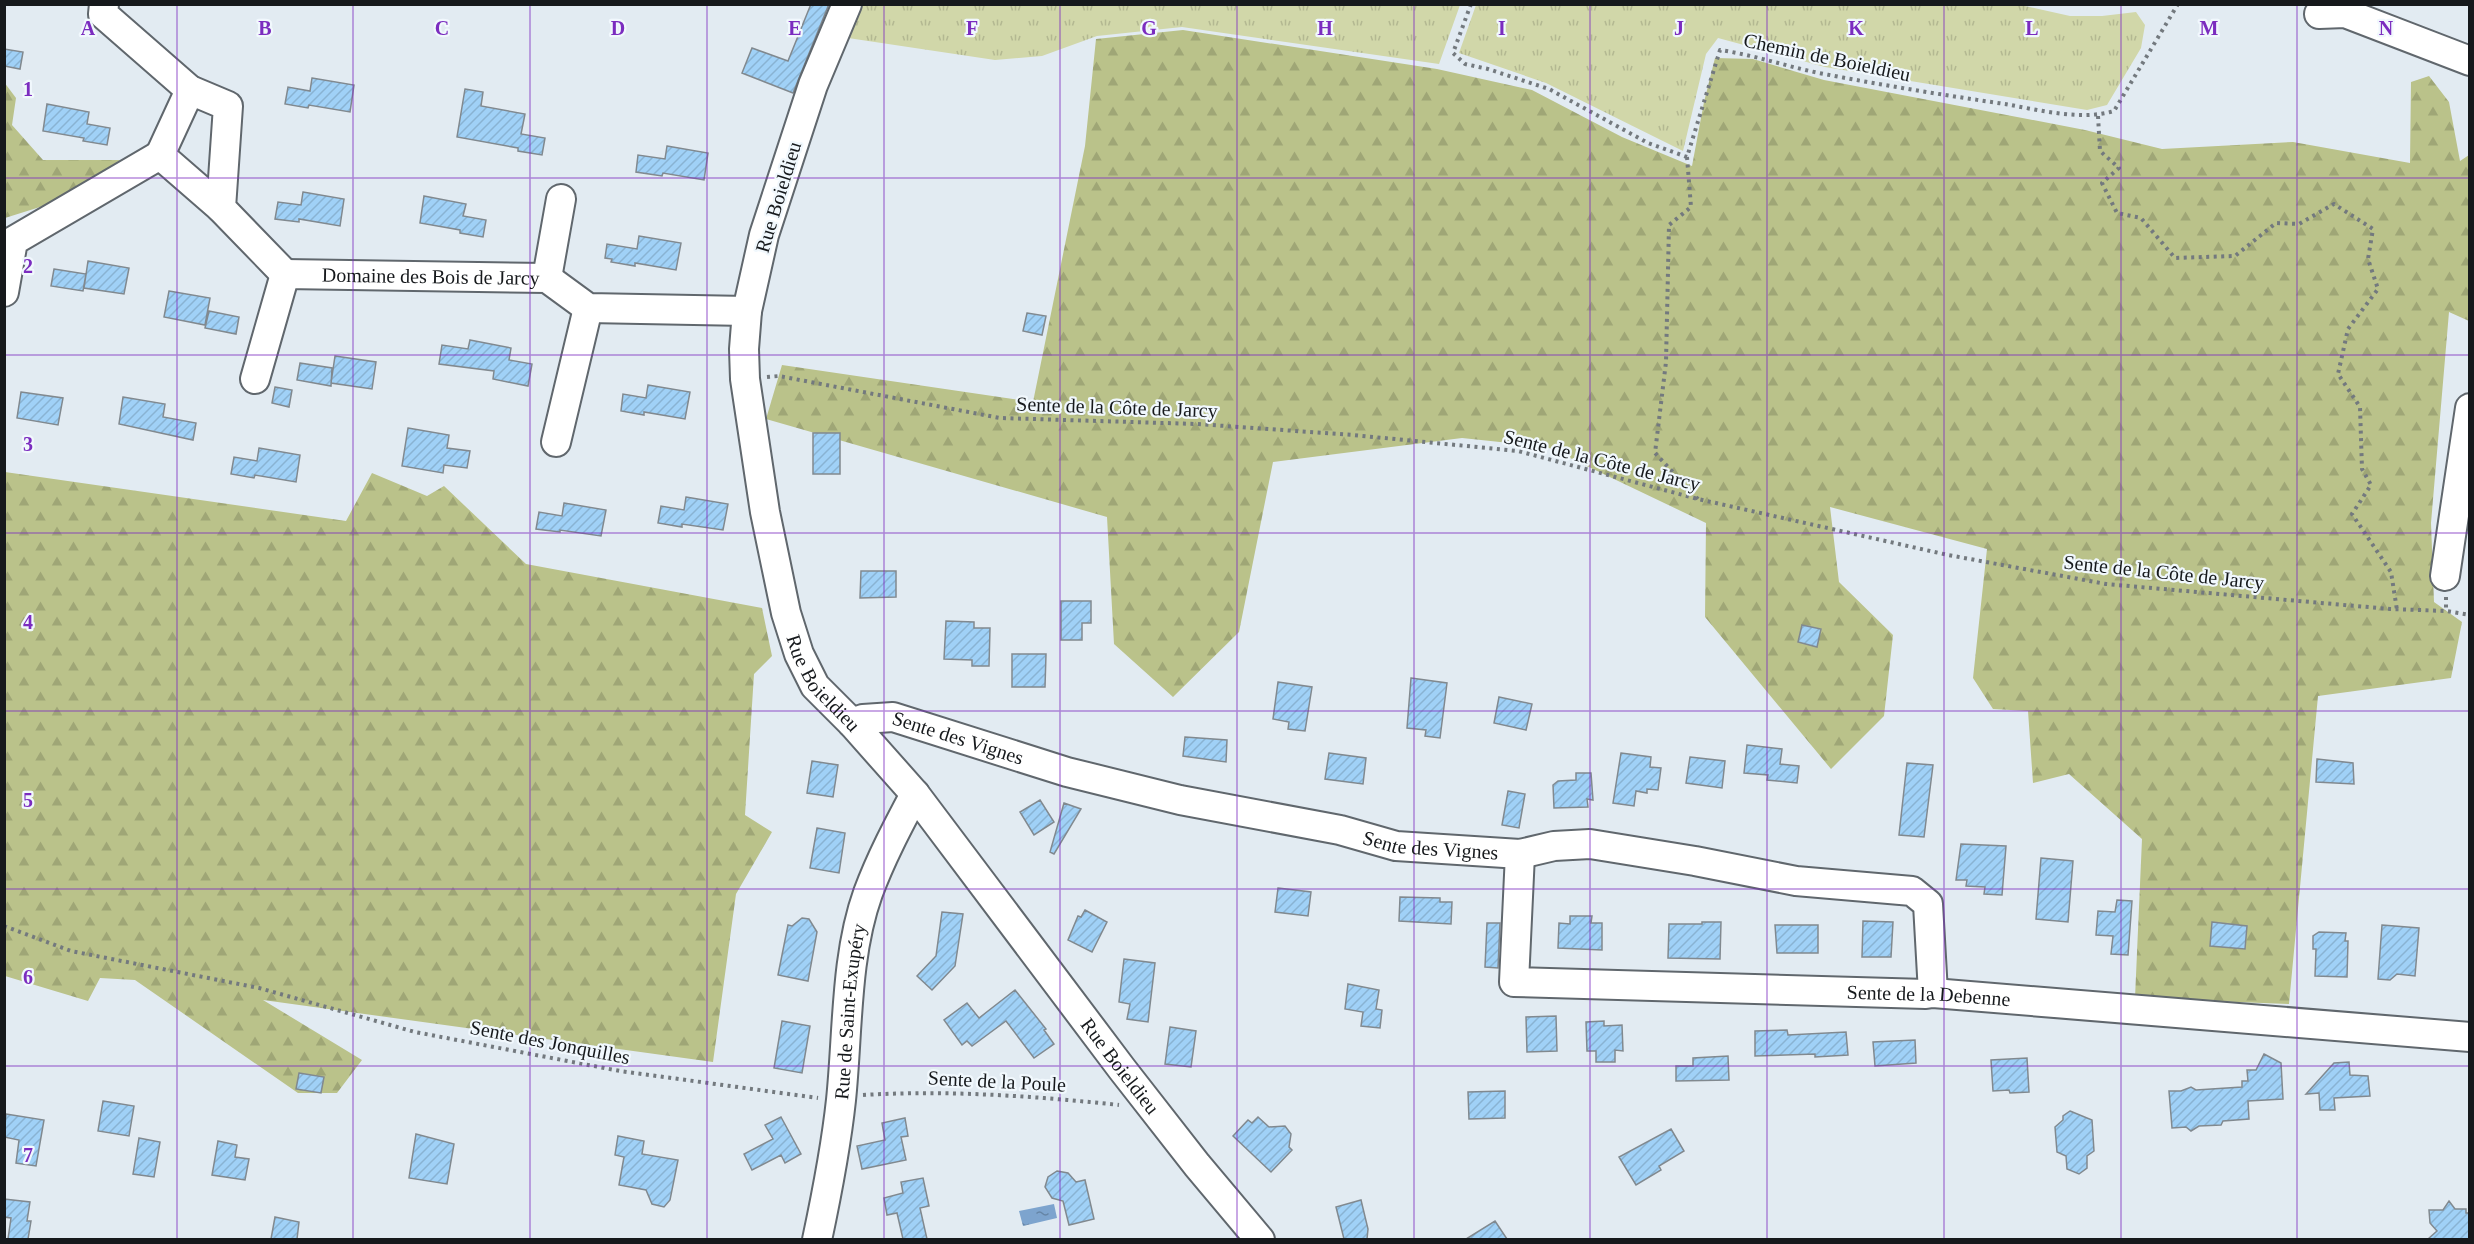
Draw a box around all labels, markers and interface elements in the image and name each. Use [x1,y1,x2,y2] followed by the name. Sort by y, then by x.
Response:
[81,17,96,39] text: A
[258,17,272,39] text: B
[435,17,449,39] text: C
[611,17,625,39] text: D
[788,17,802,39] text: E
[966,17,978,39] text: F
[1141,17,1157,39] text: G
[1317,17,1333,39] text: H
[1498,17,1506,39] text: I
[1674,17,1684,39] text: J
[1848,17,1864,39] text: K
[2025,17,2039,39] text: L
[2200,17,2219,39] text: M
[2379,17,2394,39] text: N
[1742,29,1912,85] street label: Chemin de Boieldieu
[23,78,33,100] text: 1
[751,139,805,255] street label: Rue Boieldieu
[23,255,33,277] text: 2
[322,264,540,290] street label: Domaine des Bois de Jarcy
[1016,392,1218,423] street label: Sente de la Côte de Jarcy
[1501,425,1702,496] street label: Sente de la Côte de Jarcy
[23,433,33,455] text: 3
[2063,551,2265,594] street label: Sente de la Côte de Jarcy
[23,611,33,633] text: 4
[783,632,865,736] street label: Rue Boieldieu
[890,707,1027,769] street label: Sente des Vignes
[23,789,33,811] text: 5
[1360,826,1499,864] street label: Sente des Vignes
[830,921,871,1101] street label: Rue de Saint-Exupéry
[23,966,33,988] text: 6
[1846,981,2011,1010] street label: Sente de la Debenne
[1076,1014,1164,1118] street label: Rue Boieldieu
[468,1016,632,1069] street label: Sente des Jonquilles
[927,1066,1067,1096] street label: Sente de la Poule
[23,1144,33,1166] text: 7

